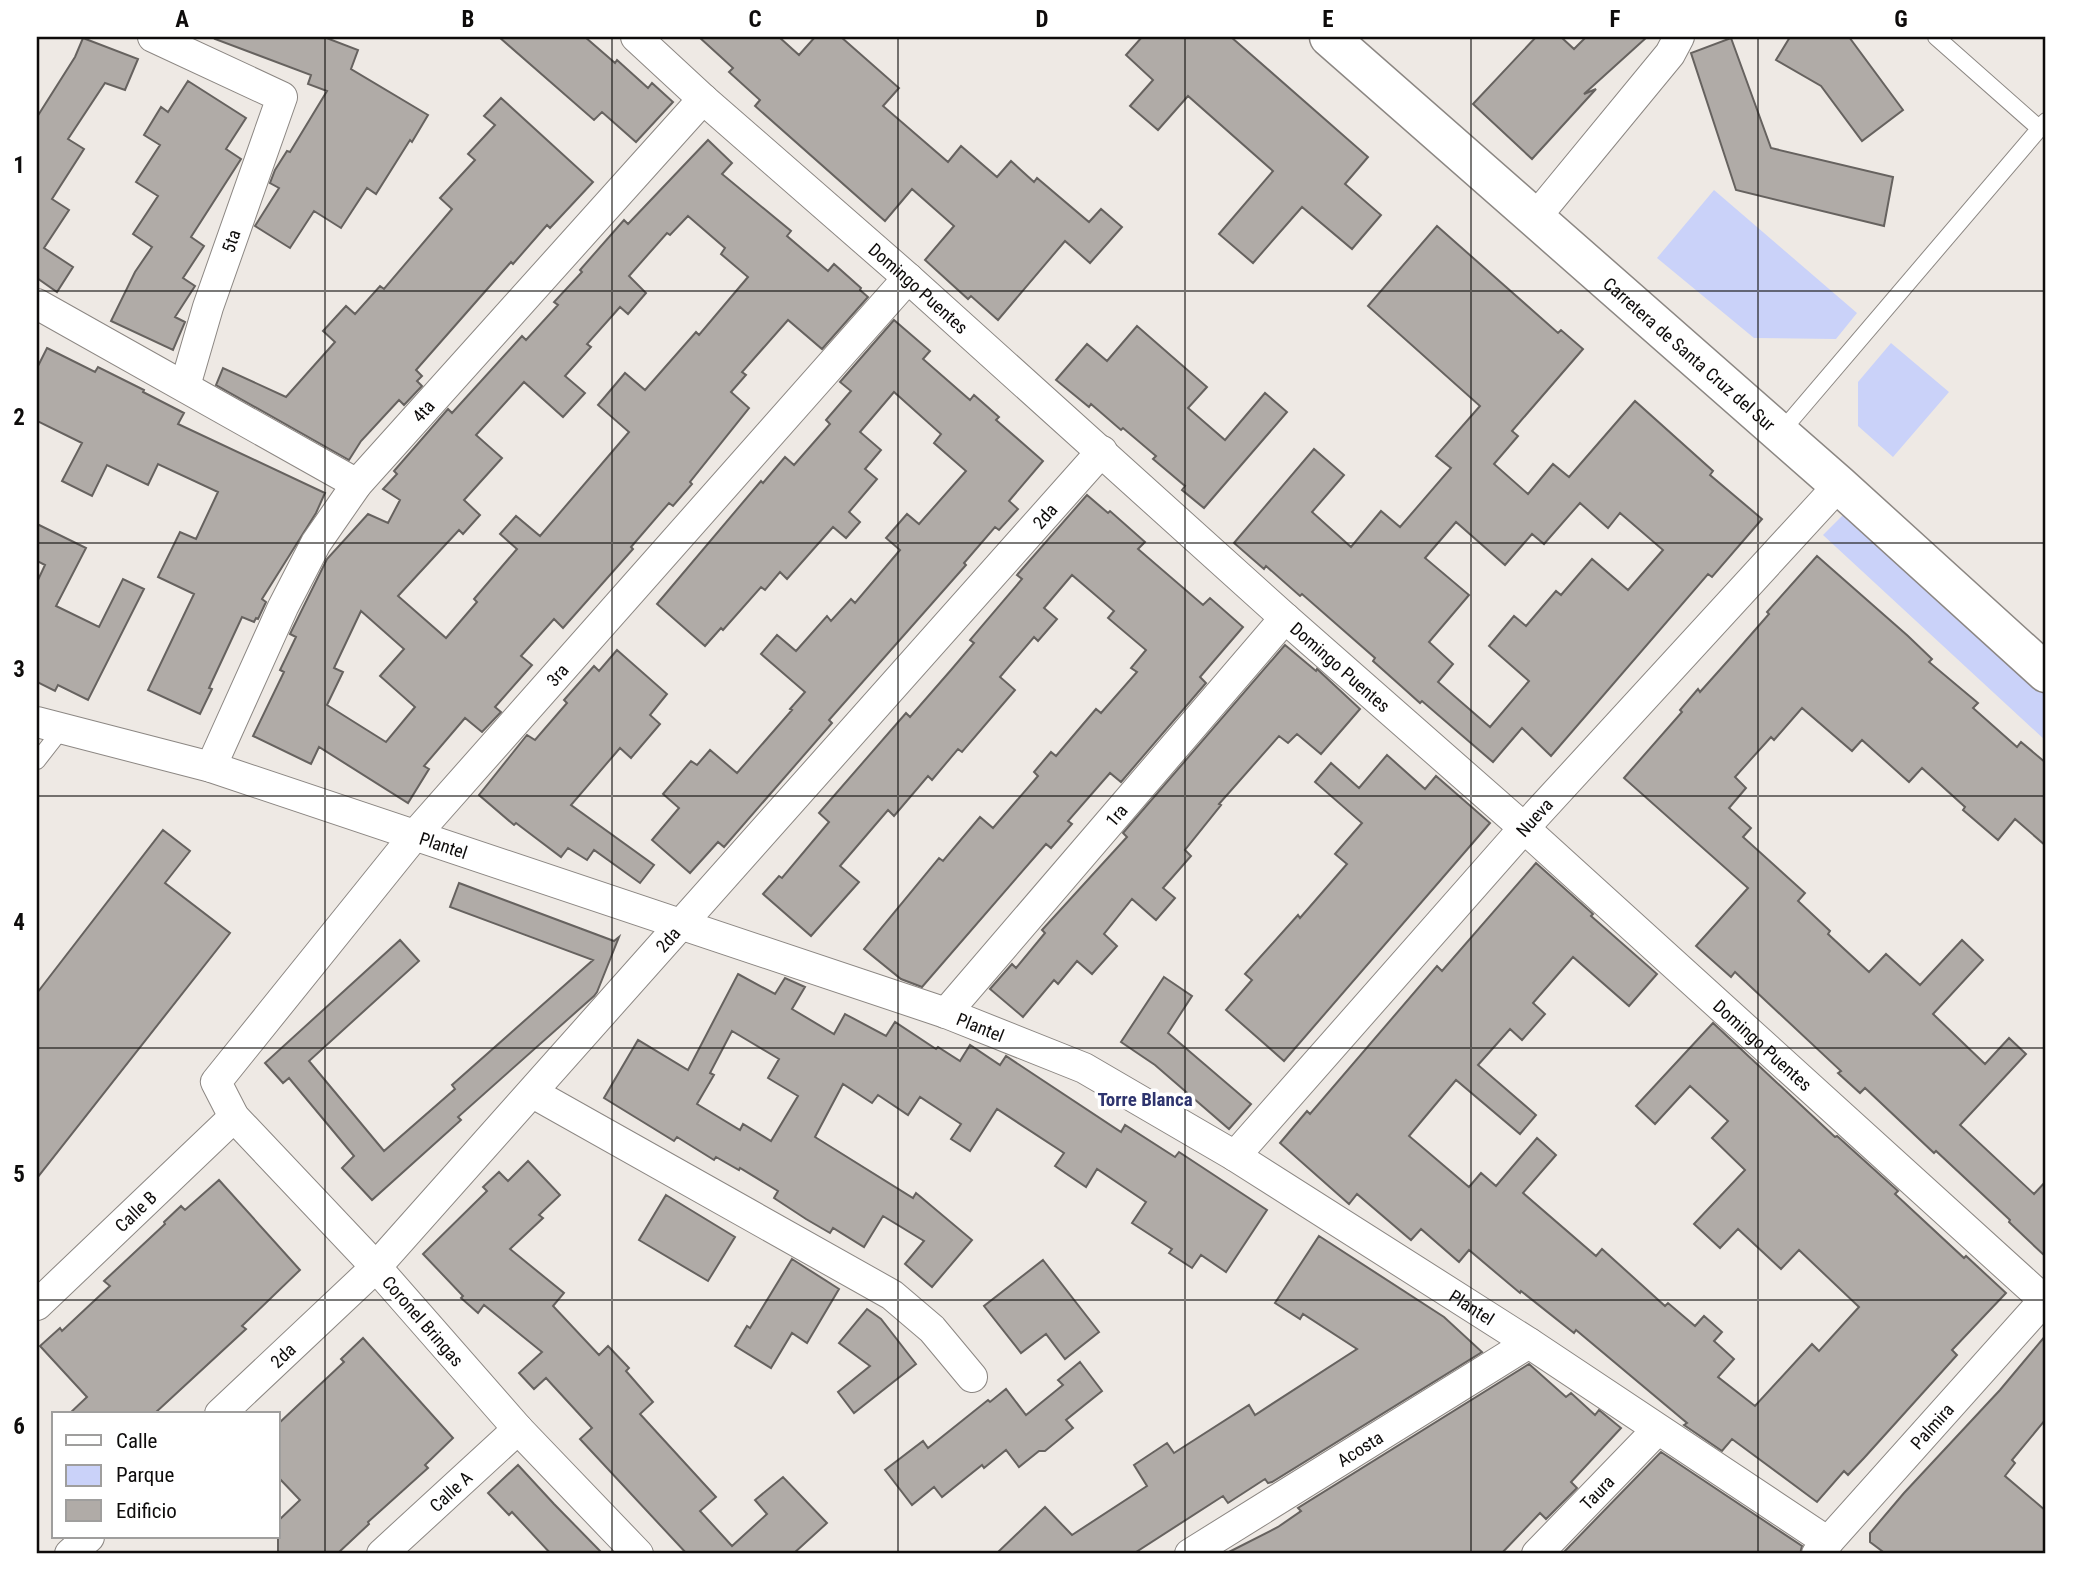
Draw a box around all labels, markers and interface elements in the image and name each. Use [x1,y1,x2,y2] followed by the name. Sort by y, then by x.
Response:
[175,6,189,33] text: A
[462,6,474,33] text: B
[748,6,762,33] text: C
[1036,6,1049,33] text: D
[1322,6,1334,33] text: E
[1610,6,1621,33] text: F
[1894,6,1908,33] text: G
[13,152,25,179] text: 1
[217,227,245,255] street label: 5ta
[865,238,973,338] street label: Domingo Puentes
[1599,273,1780,435] street label: Carretera de Santa Cruz del Sur
[408,395,438,426] street label: 4ta
[13,404,25,431] text: 2
[1028,499,1061,533] street label: 2da
[1286,617,1395,716] street label: Domingo Puentes
[13,656,25,683] text: 3
[542,659,572,690] street label: 3ra
[1511,794,1557,840] street label: Nueva
[1101,800,1131,830] street label: 1ra
[417,827,470,863] street label: Plantel
[13,909,25,936] text: 4
[651,922,684,956] street label: 2da
[1709,995,1817,1095] street label: Domingo Puentes
[954,1008,1007,1046] street label: Plantel
[1097,1088,1193,1111] district label: Torre Blanca
[13,1161,25,1188] text: 5
[110,1186,161,1236] street label: Calle B
[378,1272,468,1370] street label: Coronel Bringas
[1446,1285,1498,1329] street label: Plantel
[266,1338,299,1372] street label: 2da
[1906,1399,1958,1453] street label: Palmira
[52,1412,280,1538] legend
[13,1413,25,1440] text: 6
[1333,1426,1387,1470] street label: Acosta
[116,1429,158,1453] text: Calle
[116,1463,174,1487] text: Parque
[425,1466,476,1516] street label: Calle A
[1576,1471,1618,1514] street label: Taura
[116,1499,177,1523] text: Edificio

